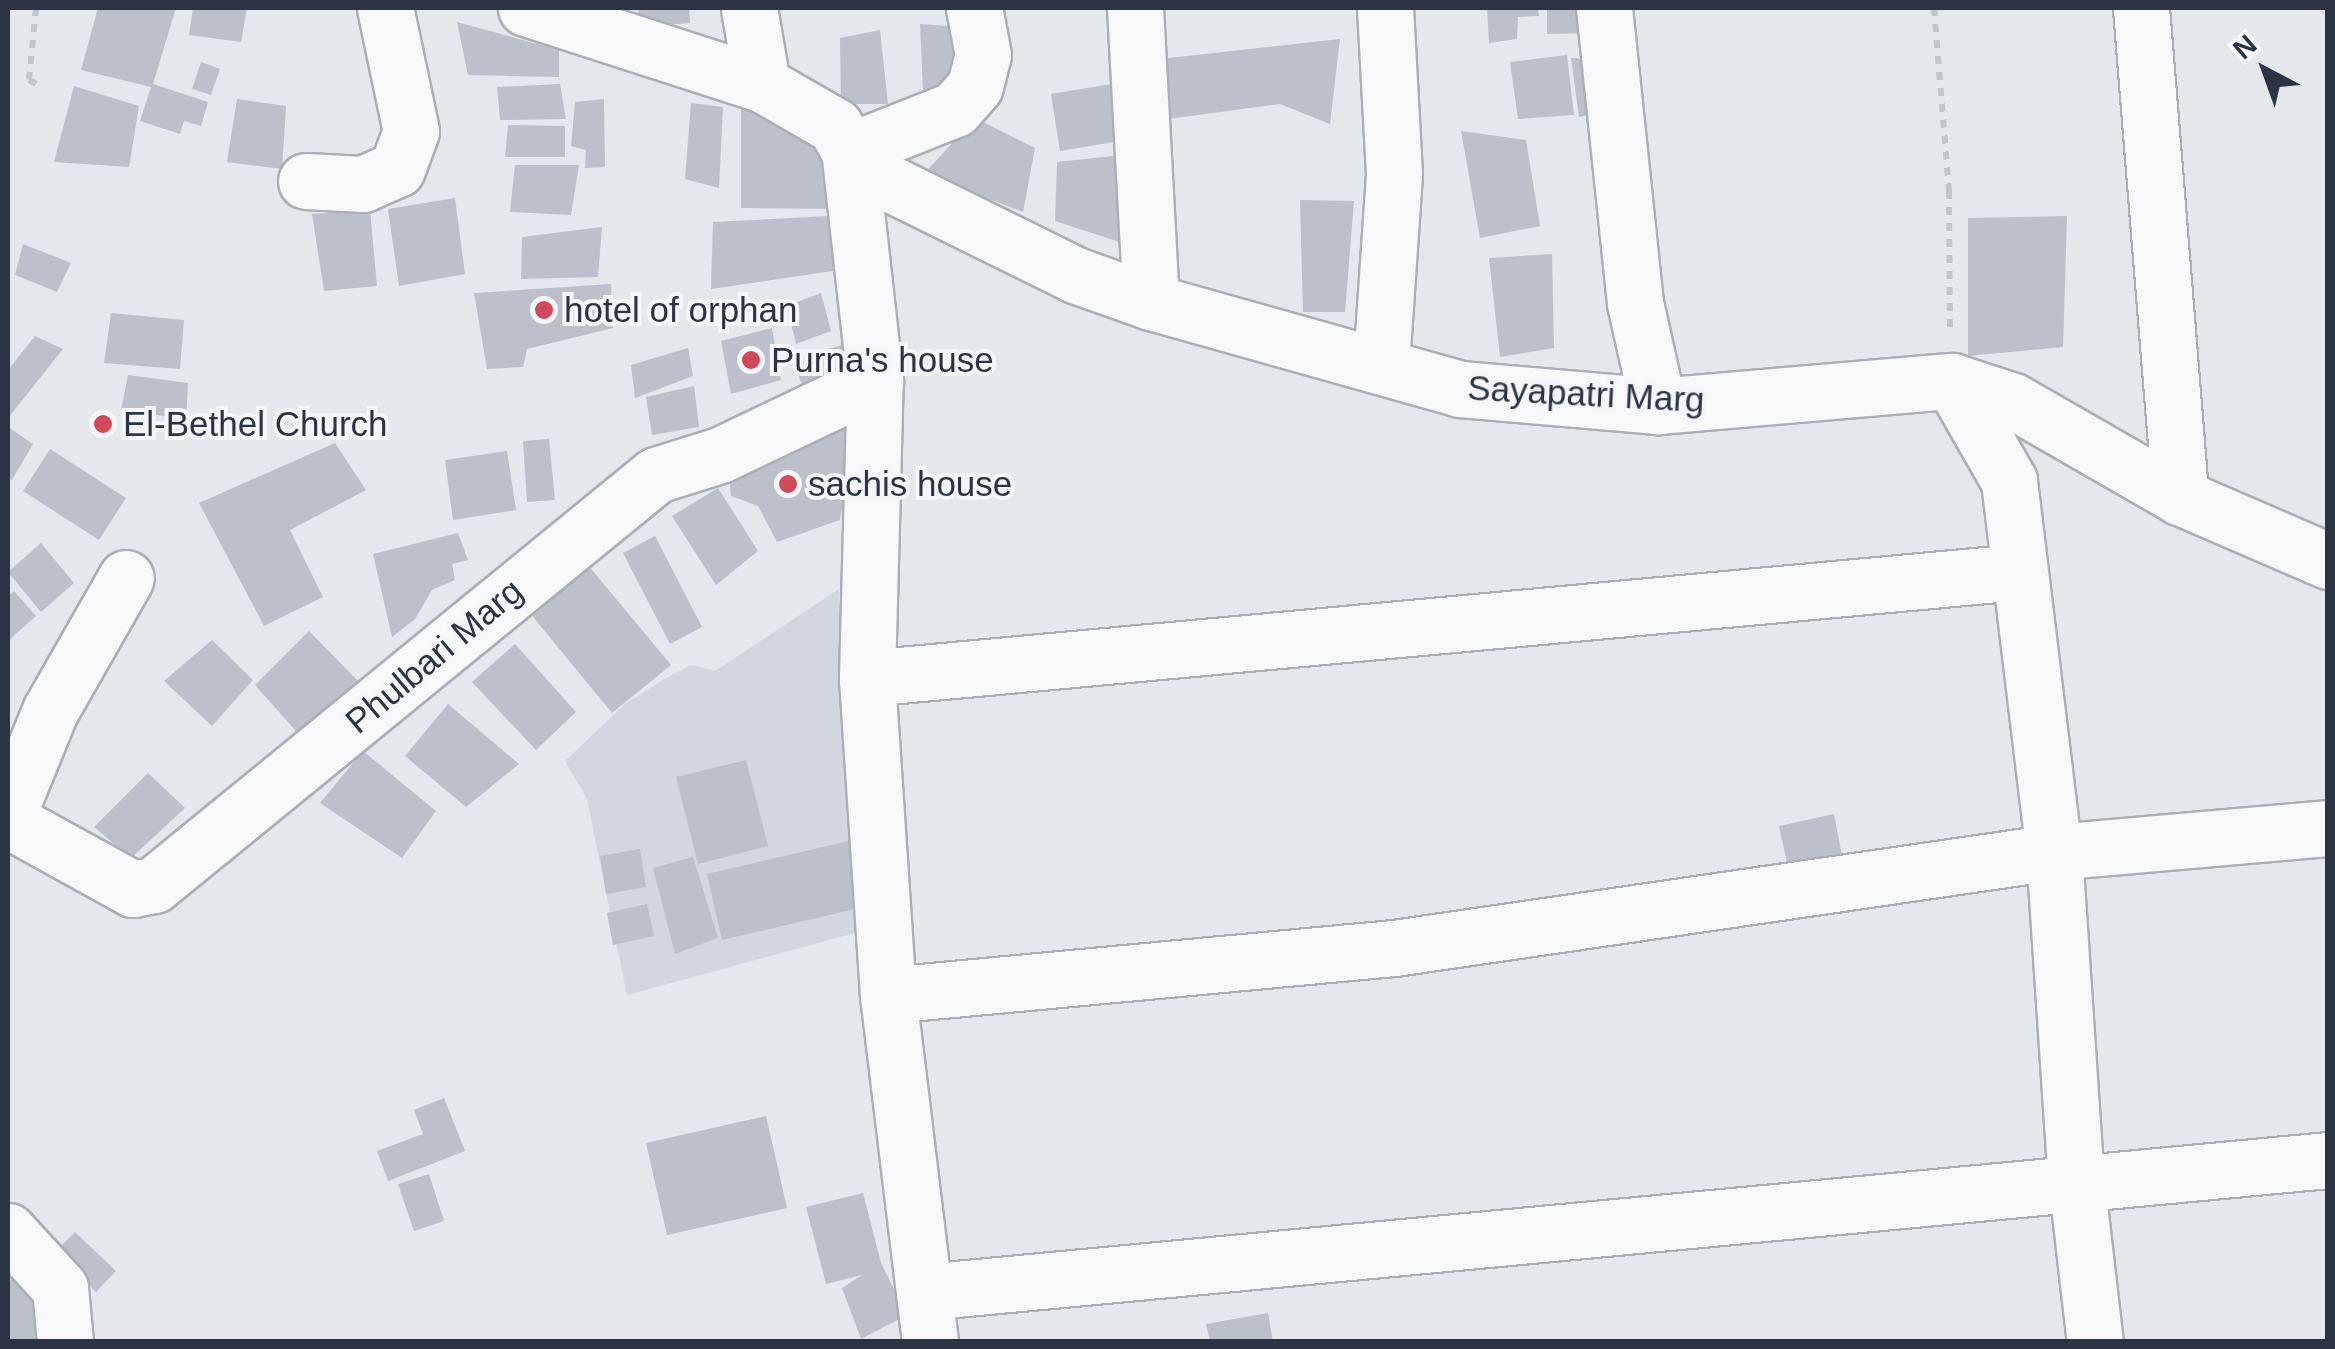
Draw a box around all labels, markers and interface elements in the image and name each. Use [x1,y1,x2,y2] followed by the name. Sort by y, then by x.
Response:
[2215,20,2315,120] north arrow
[2227,29,2263,65] text: N
[564,289,798,331] place label: hotel of orphan
[533,299,555,321] marker: hotel of orphan
[771,339,994,381] place label: Purna's house
[740,349,762,371] marker: Purna's house
[1466,367,1706,421] street label: Sayapatri Marg
[123,403,388,445] place label: El-Bethel Church
[92,413,114,435] marker: El-Bethel Church
[808,463,1012,505] place label: sachis house
[777,473,799,495] marker: sachis house
[337,570,531,742] street label: Phulbari Marg

